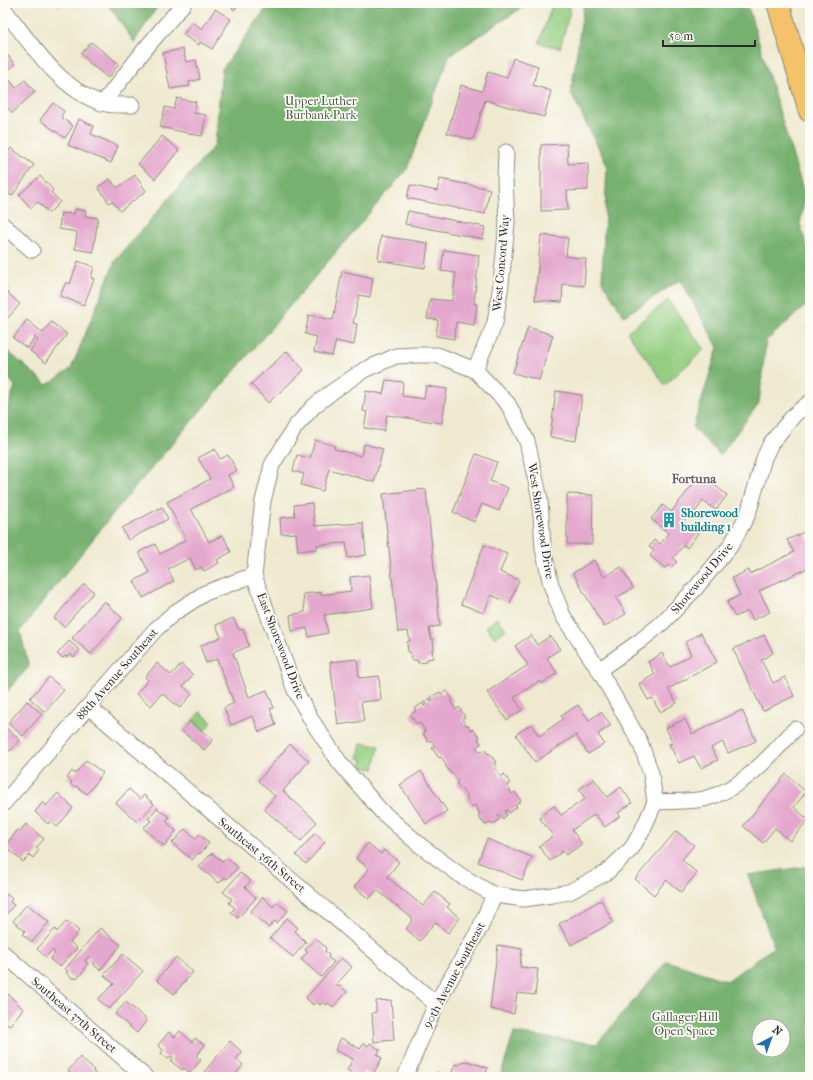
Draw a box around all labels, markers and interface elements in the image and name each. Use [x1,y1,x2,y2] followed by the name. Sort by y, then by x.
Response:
[663,22,755,48] scale bar
[669,29,693,43] text: 50 m
[285,94,358,122] park label: Upper Luther Burbank Park
[490,213,512,313] street label: West Concord Way
[525,461,557,580] street label: West Shorewood Drive
[671,471,717,486] district label: Fortuna
[680,506,739,535] place label: Shorewood building 1
[660,511,678,529] building icon: Shorewood building 1
[668,539,736,617] street label: Shorewood Drive
[254,591,308,701] street label: East Shorewood Drive
[73,625,161,723] street label: 88th Avenue Southeast
[216,814,309,896] street label: Southeast 36th Street
[420,919,488,1030] street label: 90th Avenue Southeast
[28,974,120,1056] street label: Southeast 37th Street
[652,1010,719,1038] park label: Gallager Hill Open Space
[751,1018,791,1058] north arrow
[770,1023,785,1039] text: N

